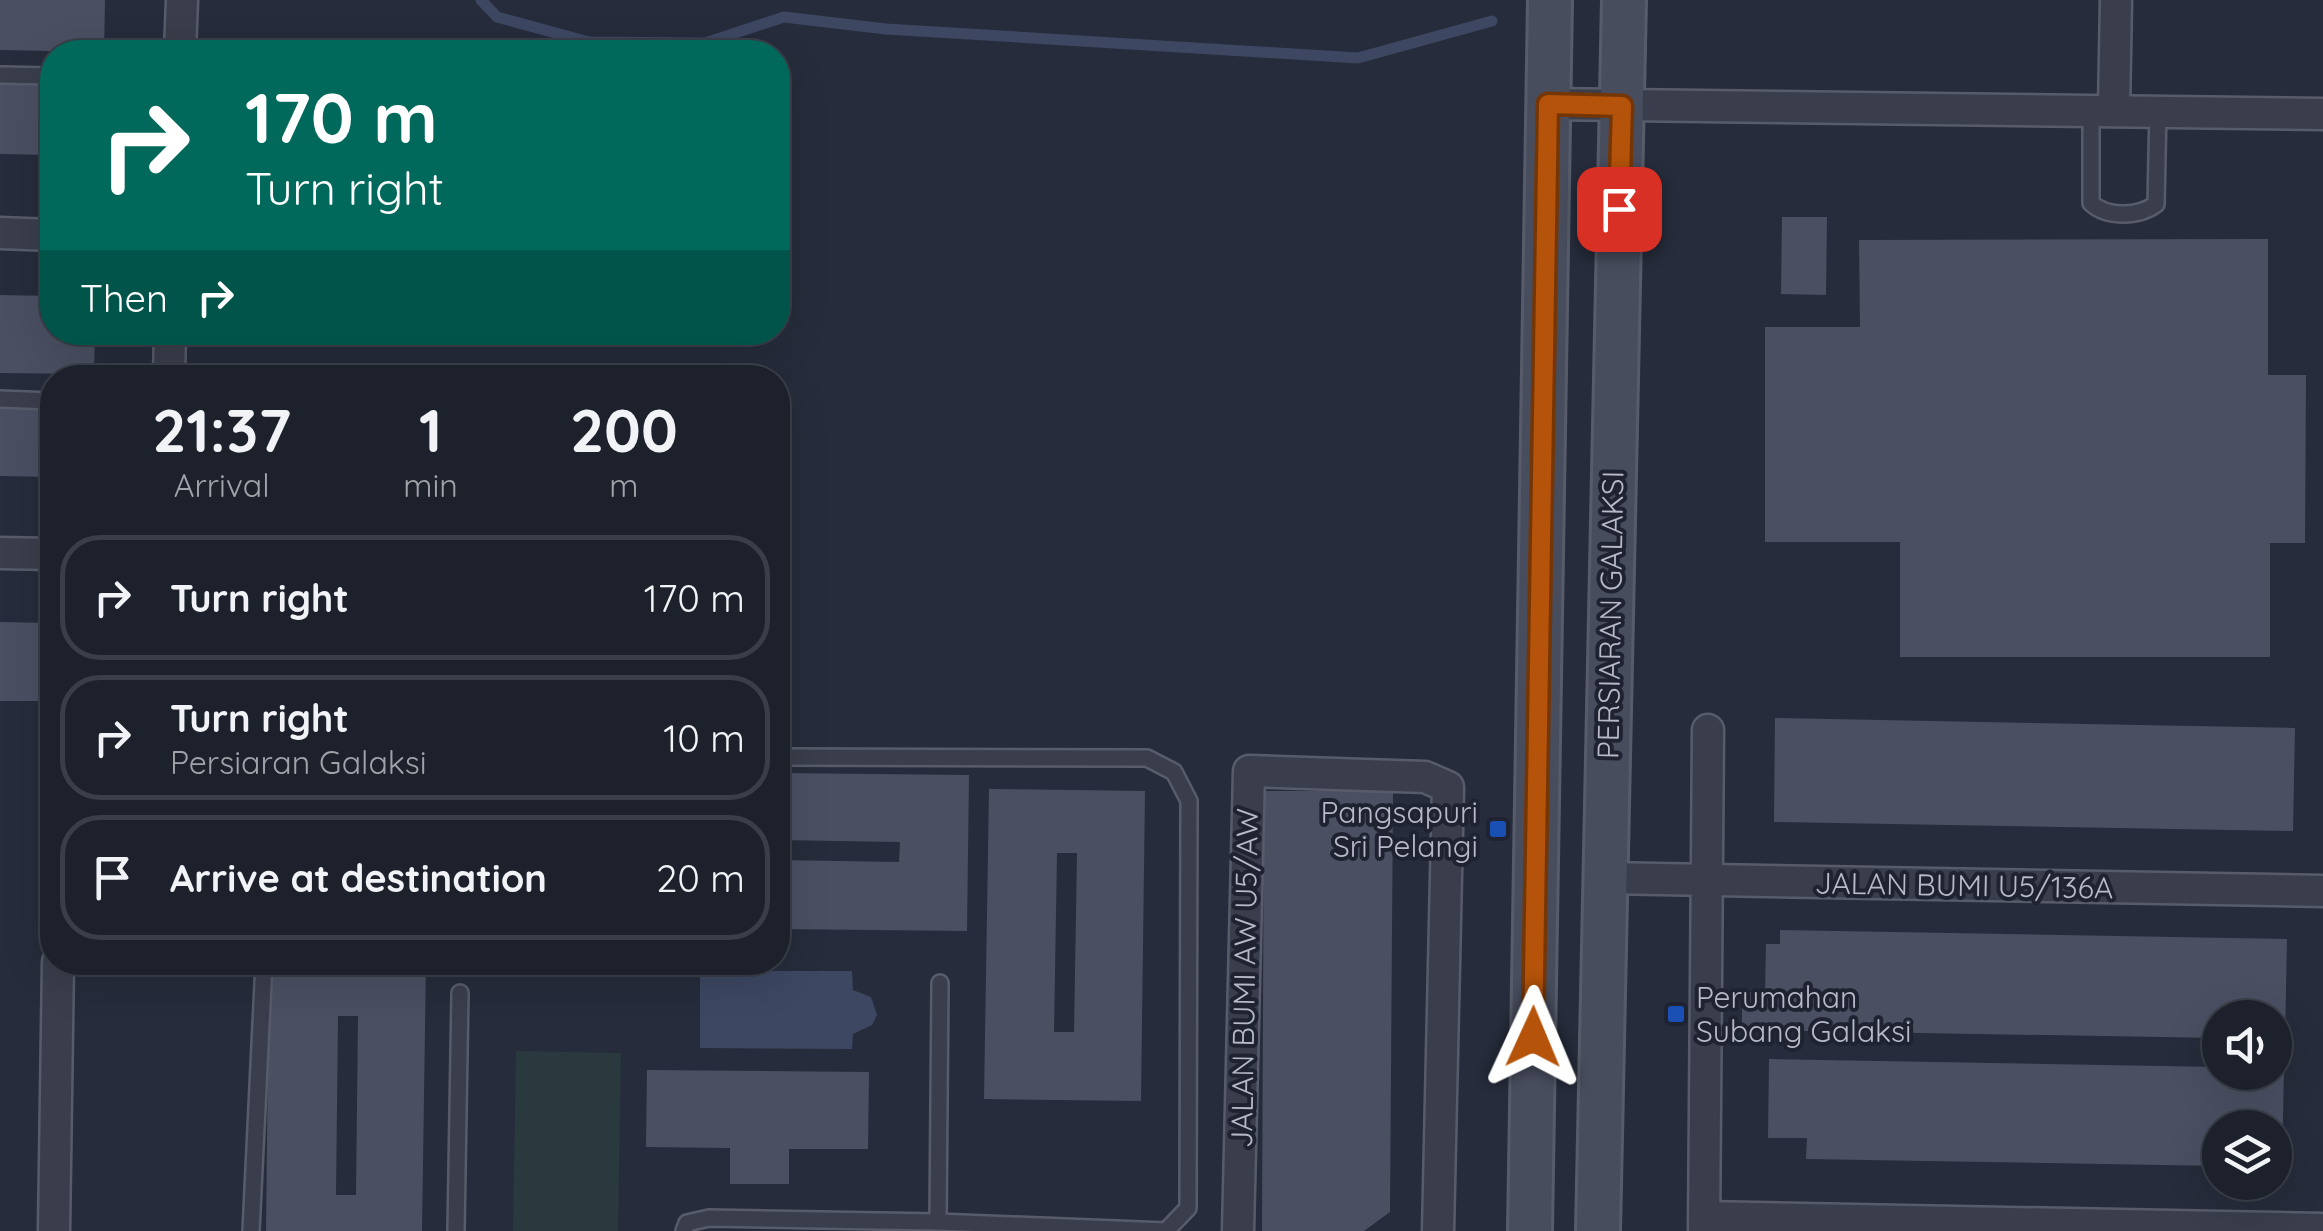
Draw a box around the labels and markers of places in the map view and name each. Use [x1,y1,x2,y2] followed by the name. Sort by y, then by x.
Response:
[1577,167,1662,252] pin
[1321,793,1478,865] place label: Pangsapuri Sri Pelangi
[1487,818,1509,840] marker: Pangsapuri Sri Pelangi
[1696,978,1911,1050] place label: Perumahan Subang Galaksi
[1665,1003,1687,1025] marker: Perumahan Subang Galaksi

